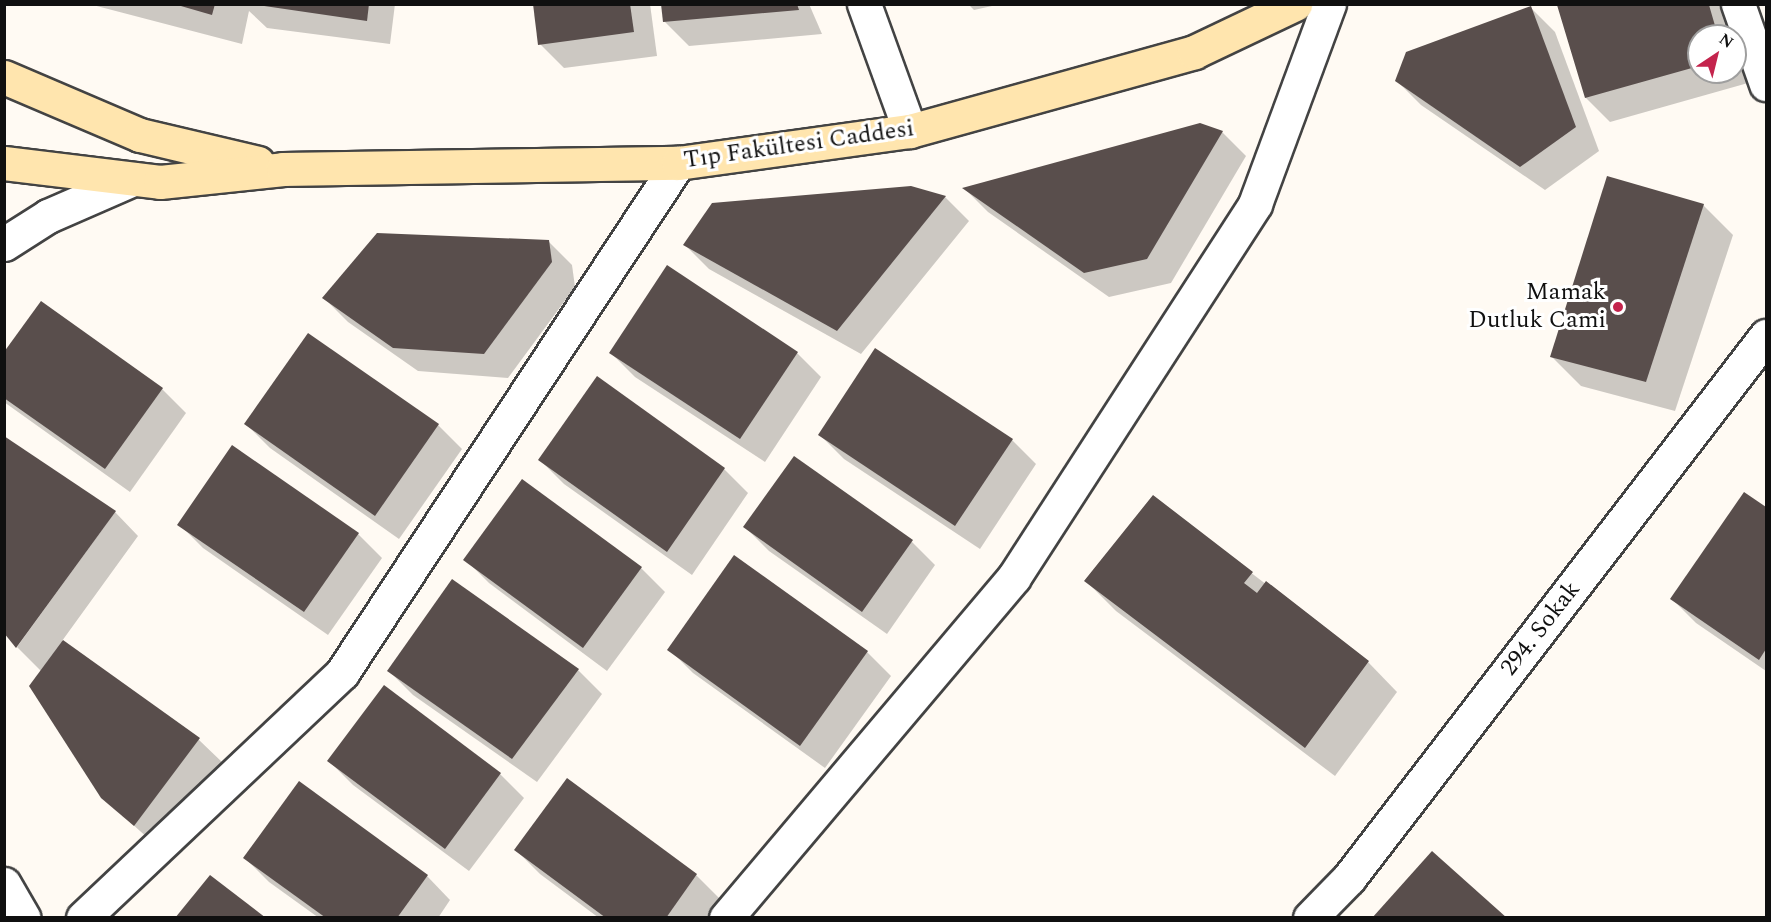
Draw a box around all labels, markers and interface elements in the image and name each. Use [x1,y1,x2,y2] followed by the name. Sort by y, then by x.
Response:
[1687,24,1747,84] north arrow
[1714,27,1738,54] text: N
[682,115,916,175] street label: Tıp Fakültesi Caddesi
[1468,279,1606,335] place label: Mamak Dutluk Cami
[1611,300,1625,314] marker: Mamak Dutluk Cami
[1495,576,1587,682] street label: 294. Sokak

